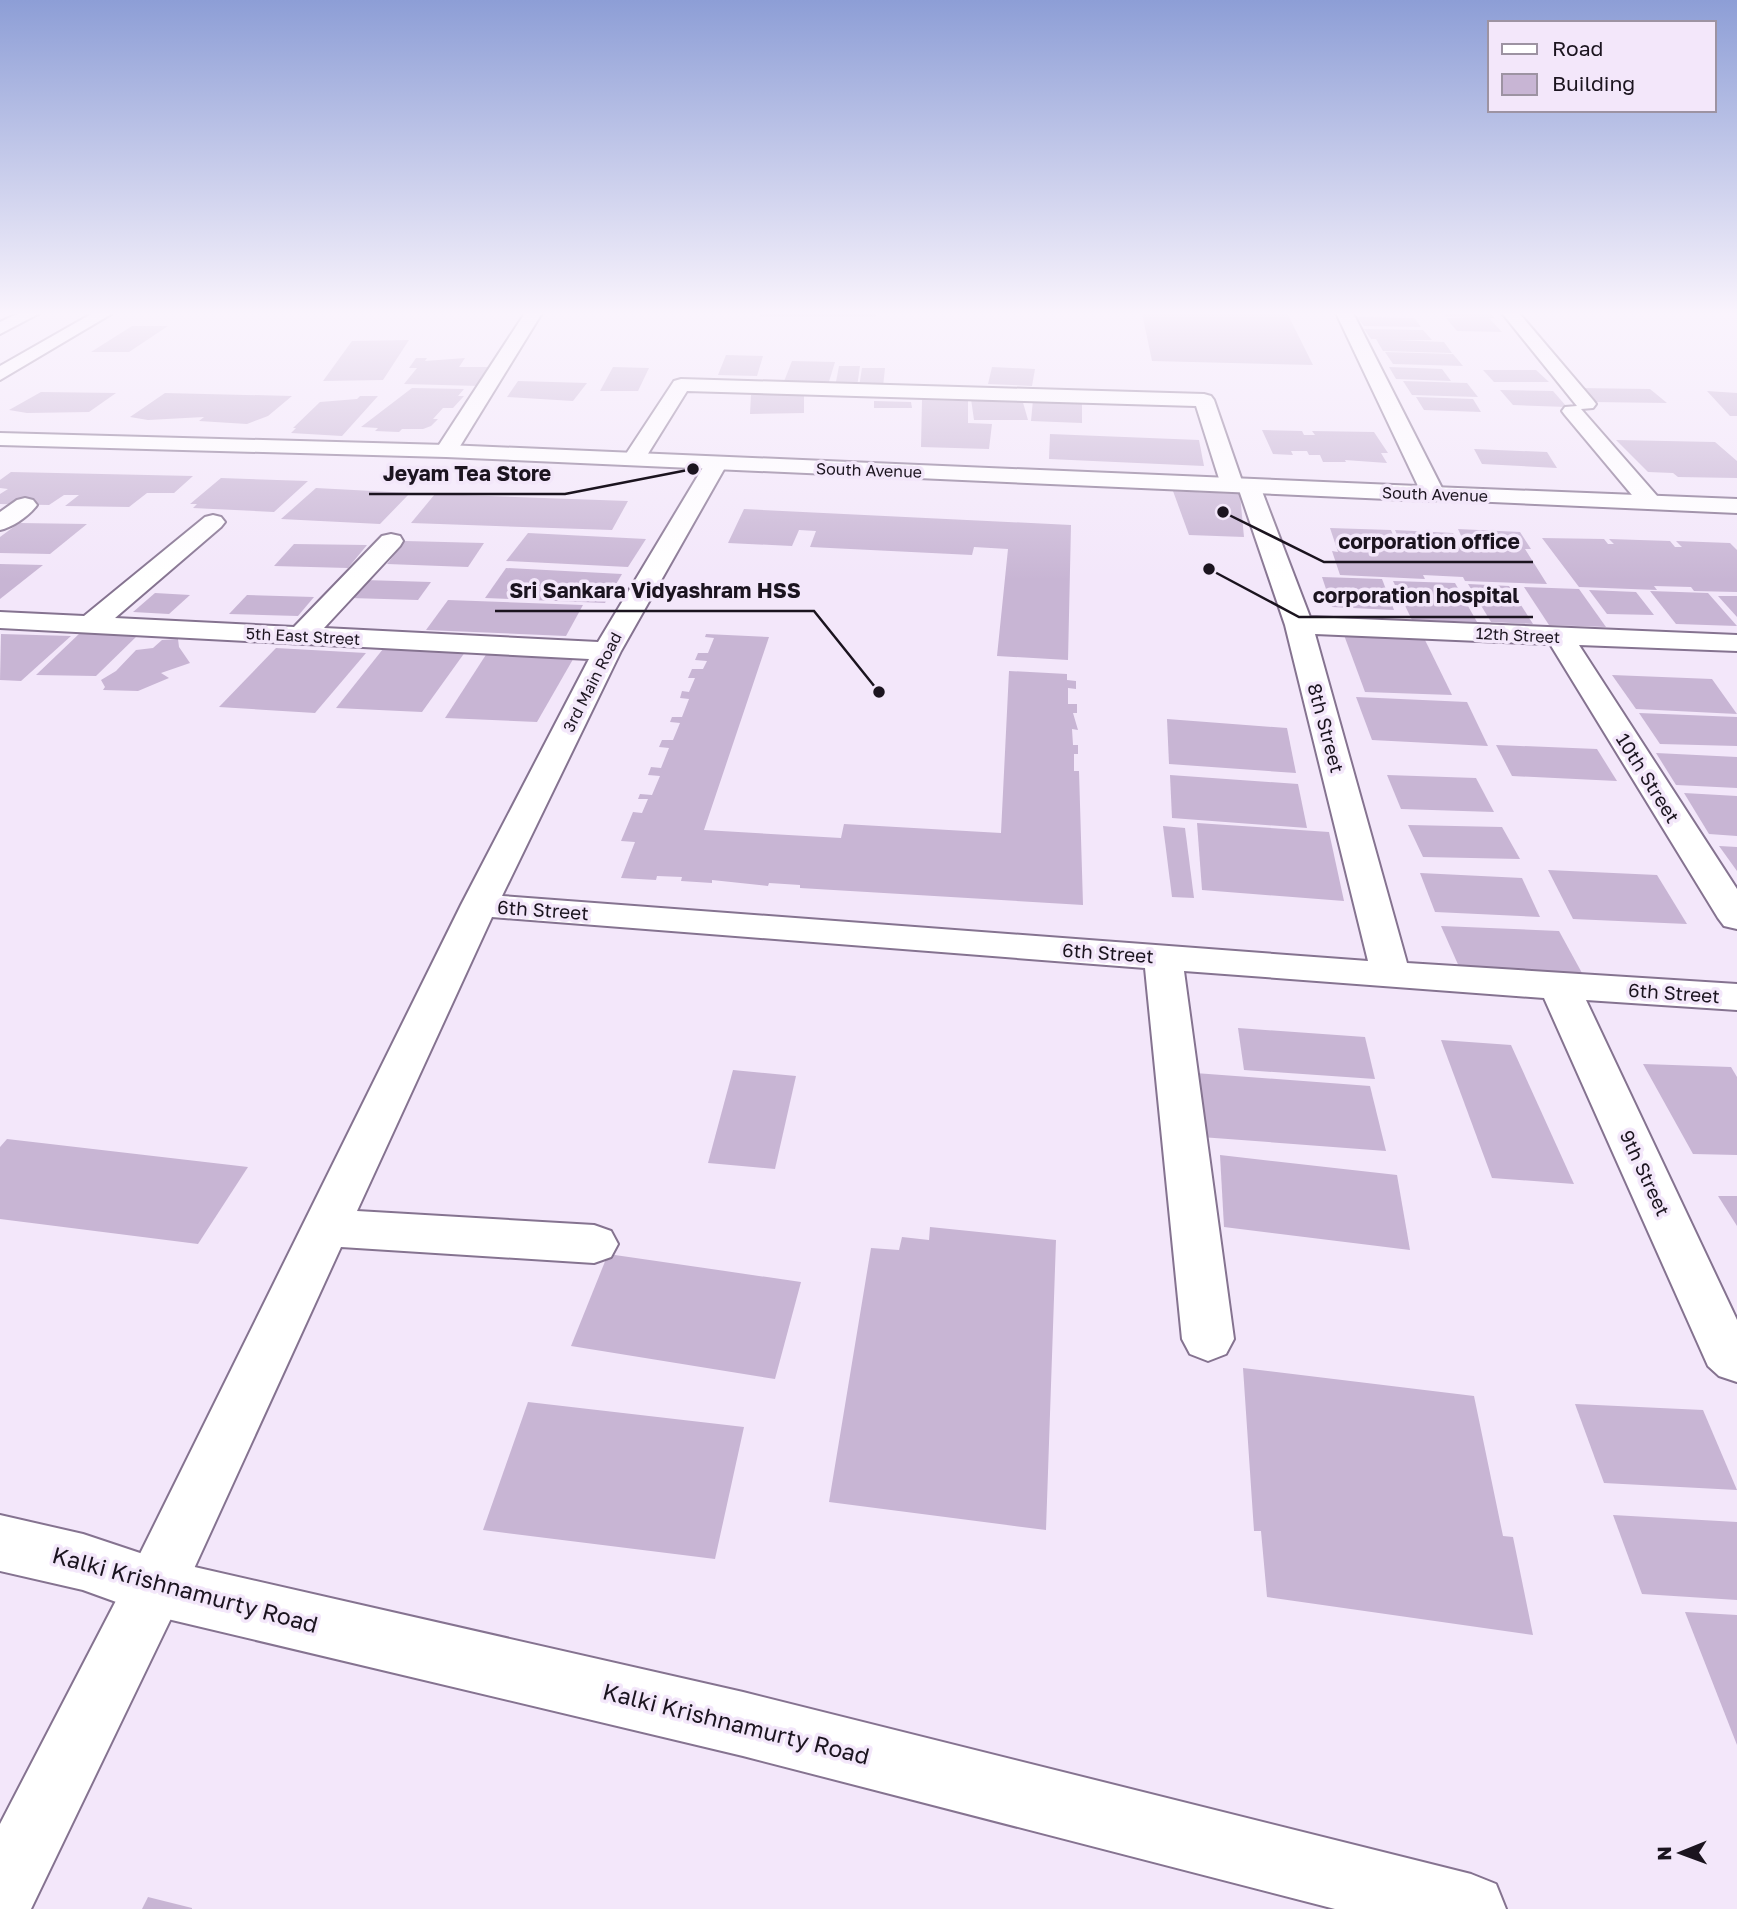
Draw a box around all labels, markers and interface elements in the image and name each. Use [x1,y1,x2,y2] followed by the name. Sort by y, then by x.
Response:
[1488,21,1716,112] legend
[1552,35,1603,61] text: Road
[1552,70,1635,96] text: Building
[369,452,565,494] callout: Jeyam Tea Store
[816,458,922,482] street label: South Avenue
[383,460,551,486] text: Jeyam Tea Store
[1382,482,1488,506] street label: South Avenue
[1324,520,1533,562] callout: corporation office
[1338,528,1520,554] text: corporation office
[495,569,814,611] callout: Sri Sankara Vidyashram HSS
[1299,575,1533,617] callout: corporation hospital
[509,577,801,603] text: Sri Sankara Vidyashram HSS
[1313,582,1519,608] text: corporation hospital
[245,623,361,649] street label: 5th East Street
[1475,623,1561,647] street label: 12th Street
[558,629,626,735] street label: 3rd Main Road
[1303,681,1349,775] street label: 8th Street
[1612,729,1685,827] street label: 10th Street
[496,895,590,924] street label: 6th Street
[1061,938,1155,967] street label: 6th Street
[1627,978,1721,1007] street label: 6th Street
[1616,1126,1675,1219] street label: 9th Street
[49,1540,321,1638] street label: Kalki Krishnamurty Road
[600,1676,872,1770] street label: Kalki Krishnamurty Road
[1646,1818,1716,1888] north arrow
[1652,1846,1675,1861] text: N

